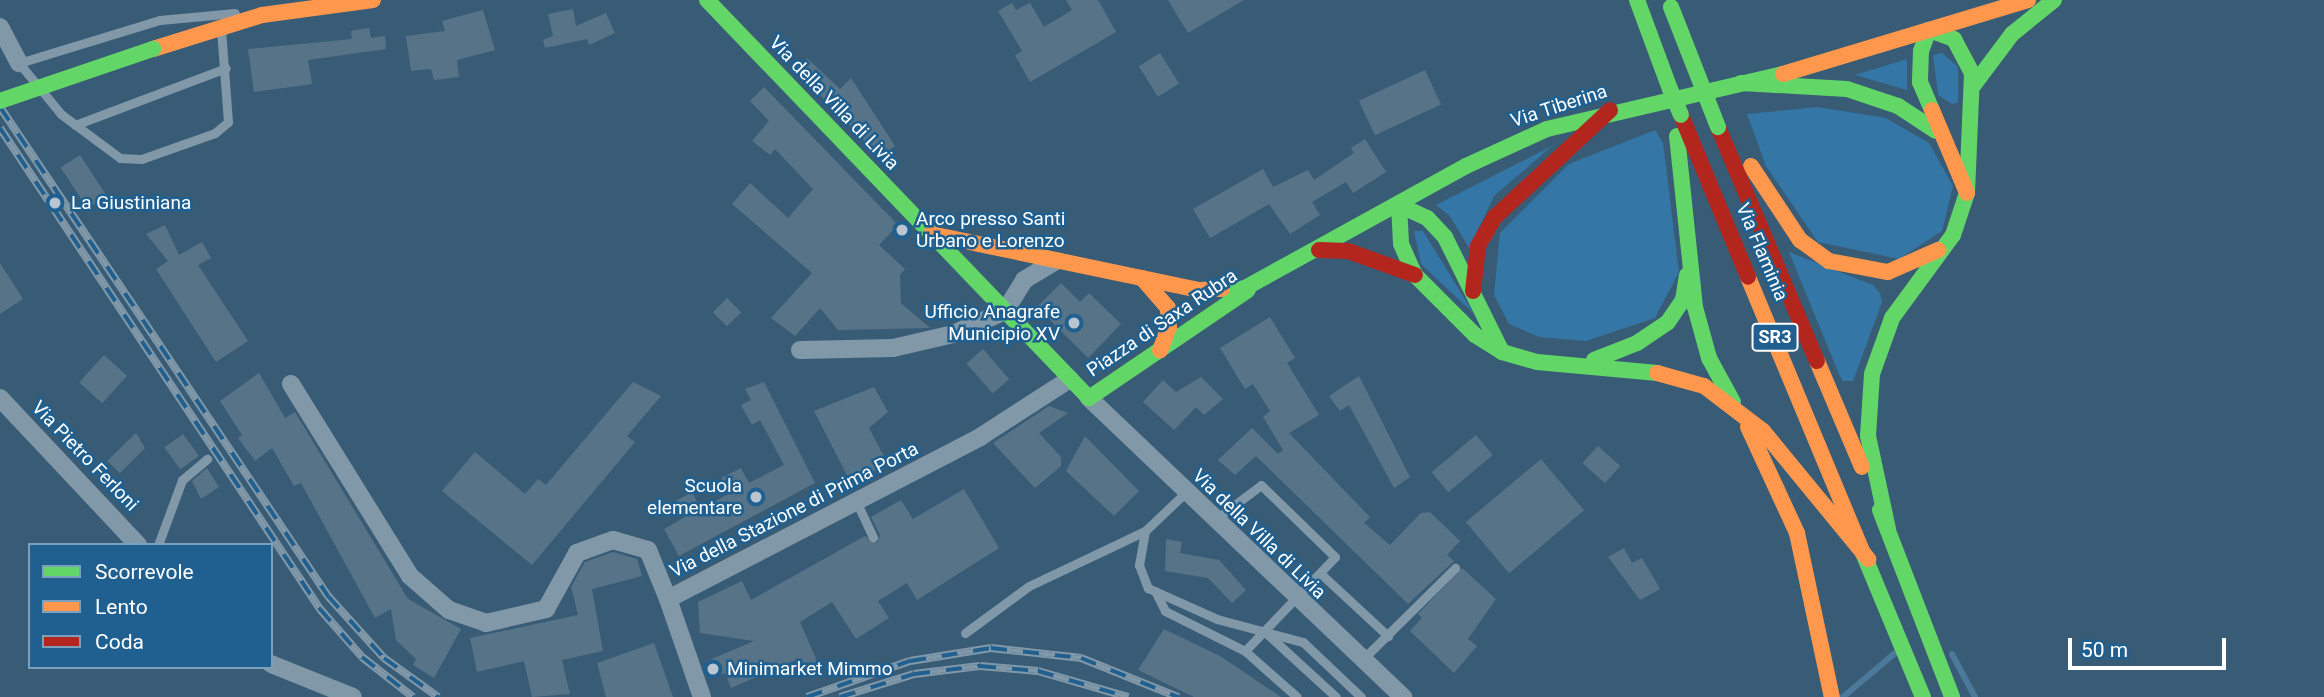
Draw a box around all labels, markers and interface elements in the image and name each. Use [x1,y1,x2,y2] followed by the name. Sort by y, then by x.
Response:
[764,31,904,175] street label: Via della Villa di Livia
[1508,80,1610,132] street label: Via Tiberina
[71,192,191,214] place label: La Giustiniana
[45,193,65,213] marker: La Giustiniana
[1731,200,1793,304] street label: Via Flaminia
[916,208,1065,252] place label: Arco presso Santi Urbano e Lorenzo
[894,222,910,238] marker: Arco presso Santi Urbano e Lorenzo
[1083,264,1241,382] street label: Piazza di Saxa Rubra
[925,301,1060,345] place label: Ufficio Anagrafe Municipio XV
[1066,315,1082,331] marker: Ufficio Anagrafe Municipio XV
[1750,323,1800,352] road number: SR3
[27,396,143,516] street label: Via Pietro Ferloni
[666,437,922,583] street label: Via della Stazione di Prima Porta
[1187,464,1331,604] street label: Via della Villa di Livia
[647,475,742,519] place label: Scuola elementare
[748,489,764,505] marker: Scuola elementare
[28,543,273,669] legend
[95,560,194,584] text: Scorrevole
[95,595,148,619] text: Lento
[2072,624,2230,668] scale bar
[95,630,144,654] text: Coda
[2081,638,2128,662] text: 50 m
[727,658,893,680] place label: Minimarket Mimmo
[705,661,721,677] marker: Minimarket Mimmo

